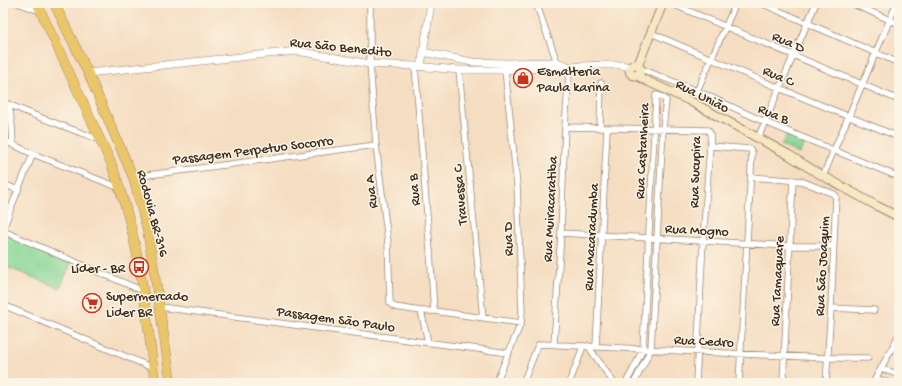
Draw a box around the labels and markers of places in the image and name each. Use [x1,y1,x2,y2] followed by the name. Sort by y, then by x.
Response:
[536,64,611,97] place label: Esmalteria Paula karina
[512,67,534,89] shop icon: Esmalteria Paula karina
[128,256,150,278] bus stop icon: Líder - BR
[71,261,126,278] place label: Líder - BR
[106,289,188,322] place label: Supermercado Lider BR
[81,292,103,314] supermarket icon: Supermercado Lider BR

